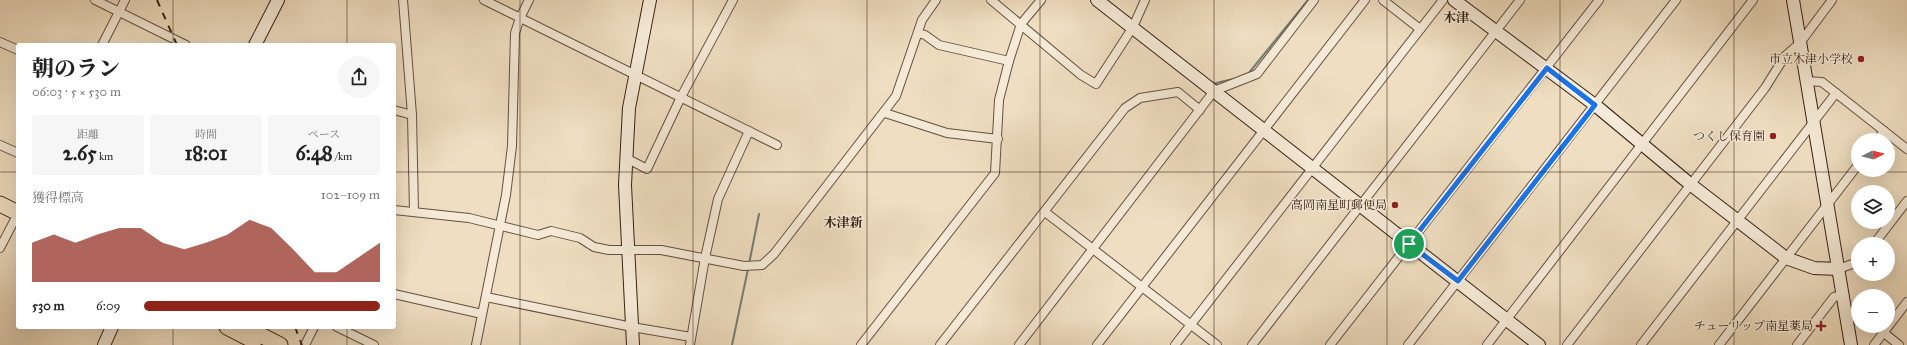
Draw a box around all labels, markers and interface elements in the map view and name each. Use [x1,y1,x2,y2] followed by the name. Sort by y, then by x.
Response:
[1443,10,1470,26] district label: 木津
[1769,52,1853,66] place label: 市立木津小学校
[1856,54,1866,64] marker: 市立木津小学校
[32,55,120,82] text: 朝のラン
[338,56,380,98] button: share
[32,84,121,100] text: 06:03 · 5 × 530 m
[77,128,99,141] text: 距離
[195,128,217,141] text: 時間
[308,128,340,141] text: ペース
[1693,129,1765,143] place label: つくし保育園
[1768,131,1778,141] marker: つくし保育園
[1851,133,1895,177] north arrow
[1851,133,1895,333] map controls
[63,141,97,165] text: 2.65
[185,141,227,165] text: 18:01
[296,141,333,165] text: 6:48
[97,150,113,163] text: km
[333,150,352,163] text: /km
[1851,185,1895,229] button: layers
[321,187,380,203] text: 102–109 m
[32,190,84,206] text: 獲得標高
[1291,198,1387,212] place label: 高岡南星町郵便局
[1390,200,1400,210] marker: 高岡南星町郵便局
[823,215,863,231] district label: 木津新
[1392,227,1426,261] pin
[1398,233,1420,255] icon: arrive
[1851,237,1895,281] button: +
[1851,289,1895,333] button: −
[32,298,65,314] text: 530 m
[96,298,121,314] text: 6:09
[1694,319,1813,333] place label: チューリップ南星薬局
[1816,321,1826,331] marker: チューリップ南星薬局

